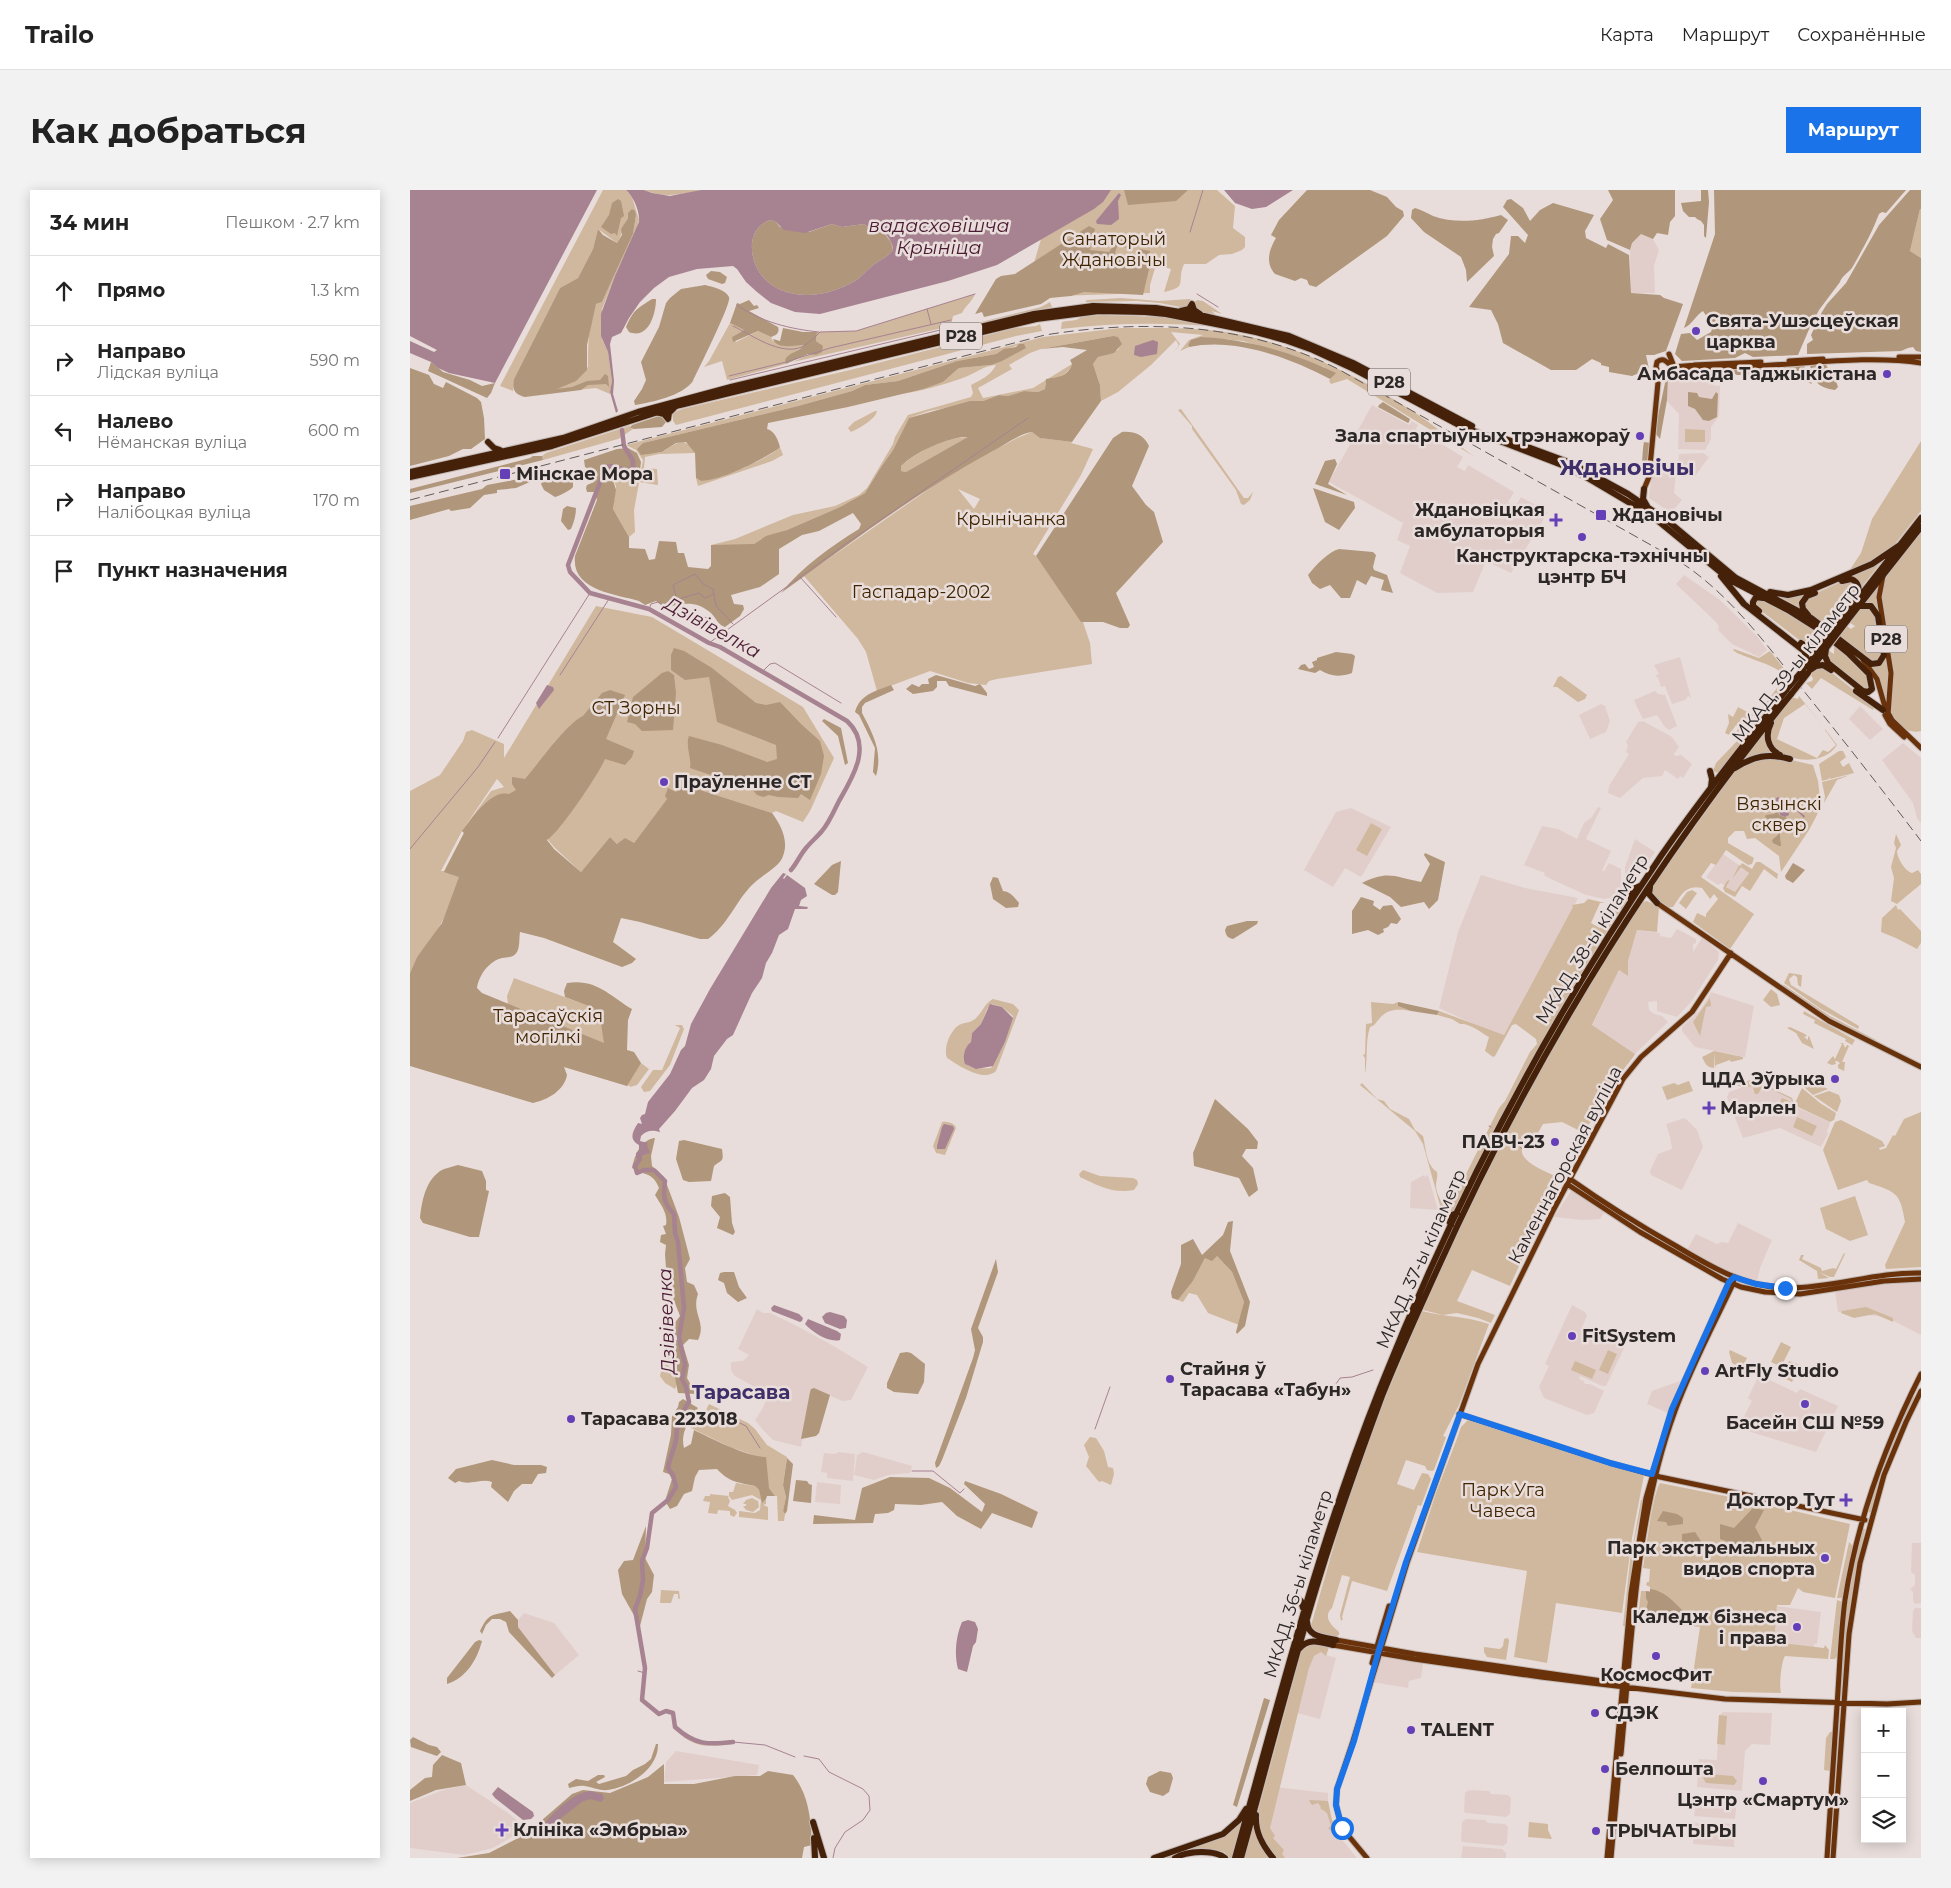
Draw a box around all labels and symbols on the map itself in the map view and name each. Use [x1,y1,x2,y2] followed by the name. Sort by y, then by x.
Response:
[868,214,1010,259] water label: вадасховішча Крыніца
[1062,228,1166,271] park label: Санаторый Ждановічы
[1706,310,1899,353] place label: Свята-Ушэсцеўская царква
[940,322,982,350] road number: Р28
[1690,325,1702,337] marker: Свята-Ушэсцеўская царква
[1637,363,1877,385] place label: Амбасада Таджыкістана
[1368,368,1410,396] road number: Р28
[1881,368,1893,380] marker: Амбасада Таджыкістана
[1334,425,1631,447] place label: Зала спартыўных трэнажораў
[1634,430,1646,442] marker: Зала спартыўных трэнажораў
[1559,454,1695,481] district label: Ждановічы
[516,463,653,485] place label: Мінскае Мора
[498,467,512,481] marker: Мінскае Мора
[1414,499,1545,542] place label: Ждановіцкая амбулаторыя
[1612,504,1723,526] place label: Ждановічы
[956,508,1066,530] park label: Крынічанка
[1594,508,1608,522] marker: Ждановічы
[1549,513,1563,527] marker: Ждановіцкая амбулаторыя
[1576,531,1588,543] marker: Канструктарска-тэхнічны цэнтр БЧ
[1456,545,1708,588] place label: Канструктарска-тэхнічны цэнтр БЧ
[1727,579,1865,747] street label: МКАД, 39-ы кіламетр
[852,581,990,603] park label: Гаспадар-2002
[659,591,765,663] water label: Дзівівелка
[1865,626,1907,652] road number: Р28
[591,697,681,719] park label: СТ Зорны
[674,771,812,793] place label: Праўленне СТ
[658,776,670,788] marker: Праўленне СТ
[1736,793,1822,836] park label: Вязынскі сквер
[1531,850,1653,1028] street label: МКАД, 38-ы кіламетр
[493,1005,603,1048] park label: Тарасаўскія могілкі
[1503,1062,1627,1268] street label: Каменнагорская вуліца
[1701,1068,1825,1090] place label: ЦДА Эўрыка
[1829,1073,1841,1085] marker: ЦДА Эўрыка
[1720,1097,1797,1119] place label: Марлен
[1702,1101,1716,1115] marker: Марлен
[1462,1131,1545,1153] place label: ПАВЧ-23
[1549,1136,1561,1148] marker: ПАВЧ-23
[1371,1166,1471,1352] street label: МКАД, 37-ы кіламетр
[653,1268,680,1376] water label: Дзівівелка
[1774,1277,1797,1300] route end
[1582,1325,1676,1347] place label: FitSystem
[1566,1330,1578,1342] marker: FitSystem
[1180,1358,1351,1401] place label: Стайня ў Тарасава «Табун»
[1714,1360,1839,1382] place label: ArtFly Studio
[1699,1365,1711,1377] marker: ArtFly Studio
[1164,1373,1176,1385] marker: Стайня ў Тарасава «Табун»
[692,1380,790,1404] district label: Тарасава
[1799,1398,1811,1410] marker: Басейн СШ №59
[581,1408,738,1430] place label: Тарасава 223018
[1726,1412,1884,1434] place label: Басейн СШ №59
[565,1413,577,1425] marker: Тарасава 223018
[1461,1479,1545,1522] park label: Парк Уга Чавеса
[1259,1487,1337,1681] street label: МКАД, 36-ы кіламетр
[1727,1489,1835,1511] place label: Доктор Тут
[1839,1493,1853,1507] marker: Доктор Тут
[1607,1537,1815,1580] place label: Парк экстремальных видов спорта
[1819,1552,1831,1564] marker: Парк экстремальных видов спорта
[1632,1606,1787,1649] place label: Каледж бізнеса і права
[1791,1621,1803,1633] marker: Каледж бізнеса і права
[1650,1650,1662,1662] marker: КосмосФит
[1600,1664,1712,1686] place label: КосмосФит
[1605,1702,1660,1724] place label: СДЭК
[1589,1707,1601,1719] marker: СДЭК
[1421,1719,1495,1741] place label: TALENT
[1405,1724,1417,1736] marker: TALENT
[1615,1758,1714,1780] place label: Белпошта
[1599,1763,1611,1775] marker: Белпошта
[1757,1775,1769,1787] marker: Цэнтр «Смартум»
[1677,1789,1849,1811] place label: Цэнтр «Смартум»
[1331,1817,1354,1840] route start
[513,1819,688,1841] place label: Клініка «Эмбрыа»
[1606,1820,1737,1842] place label: ТРЫЧАТЫРЫ
[495,1823,509,1837] marker: Клініка «Эмбрыа»
[1590,1825,1602,1837] marker: ТРЫЧАТЫРЫ

